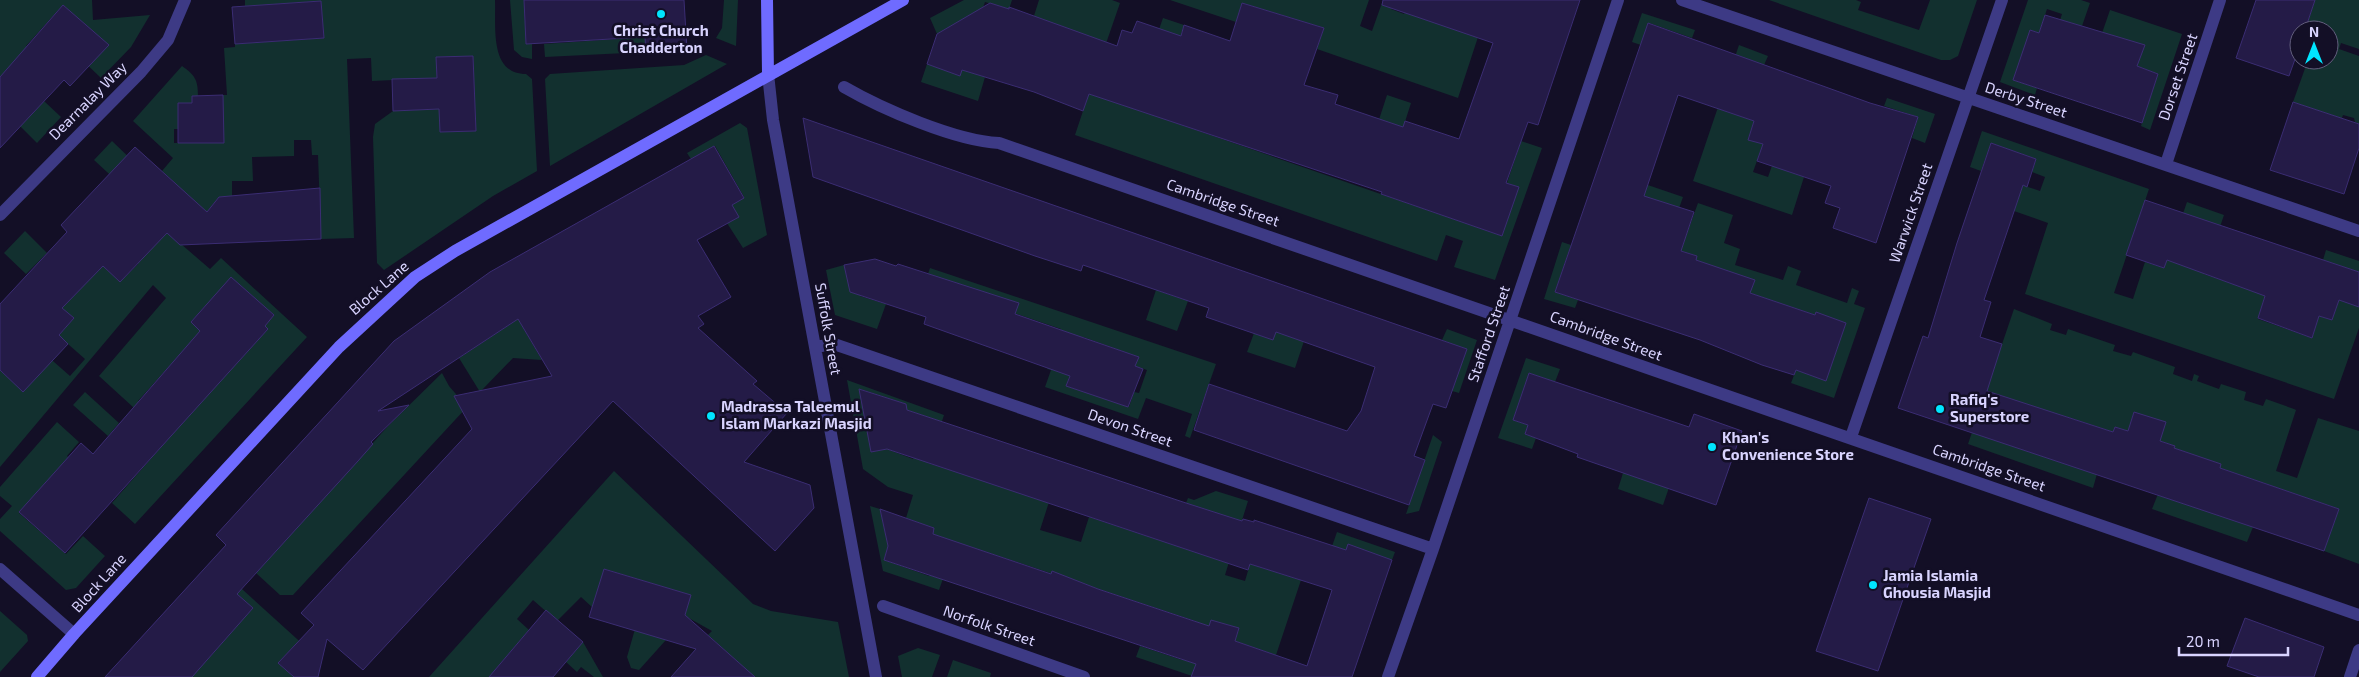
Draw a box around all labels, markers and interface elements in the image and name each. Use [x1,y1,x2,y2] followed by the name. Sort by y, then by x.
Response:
[655,8,667,20] marker: Christ Church Chadderton
[2289,20,2339,70] north arrow
[613,21,709,56] place label: Christ Church Chadderton
[2309,23,2319,40] text: N
[2154,30,2200,123] street label: Dorset Street
[45,58,130,143] street label: Dearnalay Way
[1983,77,2070,121] street label: Derby Street
[1885,160,1936,265] street label: Warwick Street
[1165,174,1282,230] street label: Cambridge Street
[345,256,412,318] street label: Block Lane
[812,281,846,376] street label: Suffolk Street
[1463,283,1513,384] street label: Stafford Street
[1548,306,1665,364] street label: Cambridge Street
[1950,390,2029,425] place label: Rafiq's Superstore
[721,397,872,432] place label: Madrassa Taleemul Islam Markazi Masjid
[1934,403,1946,415] marker: Rafiq's Superstore
[1086,404,1175,450] street label: Devon Street
[705,410,717,422] marker: Madrassa Taleemul Islam Markazi Masjid
[1722,428,1854,463] place label: Khan's Convenience Store
[1931,439,2048,495] street label: Cambridge Street
[1706,441,1718,453] marker: Khan's Convenience Store
[67,549,129,616] street label: Block Lane
[1883,566,1991,601] place label: Jamia Islamia Ghousia Masjid
[1867,579,1879,591] marker: Jamia Islamia Ghousia Masjid
[941,601,1038,649] street label: Norfolk Street
[2179,624,2288,656] scale bar
[2186,632,2220,650] text: 20 m

